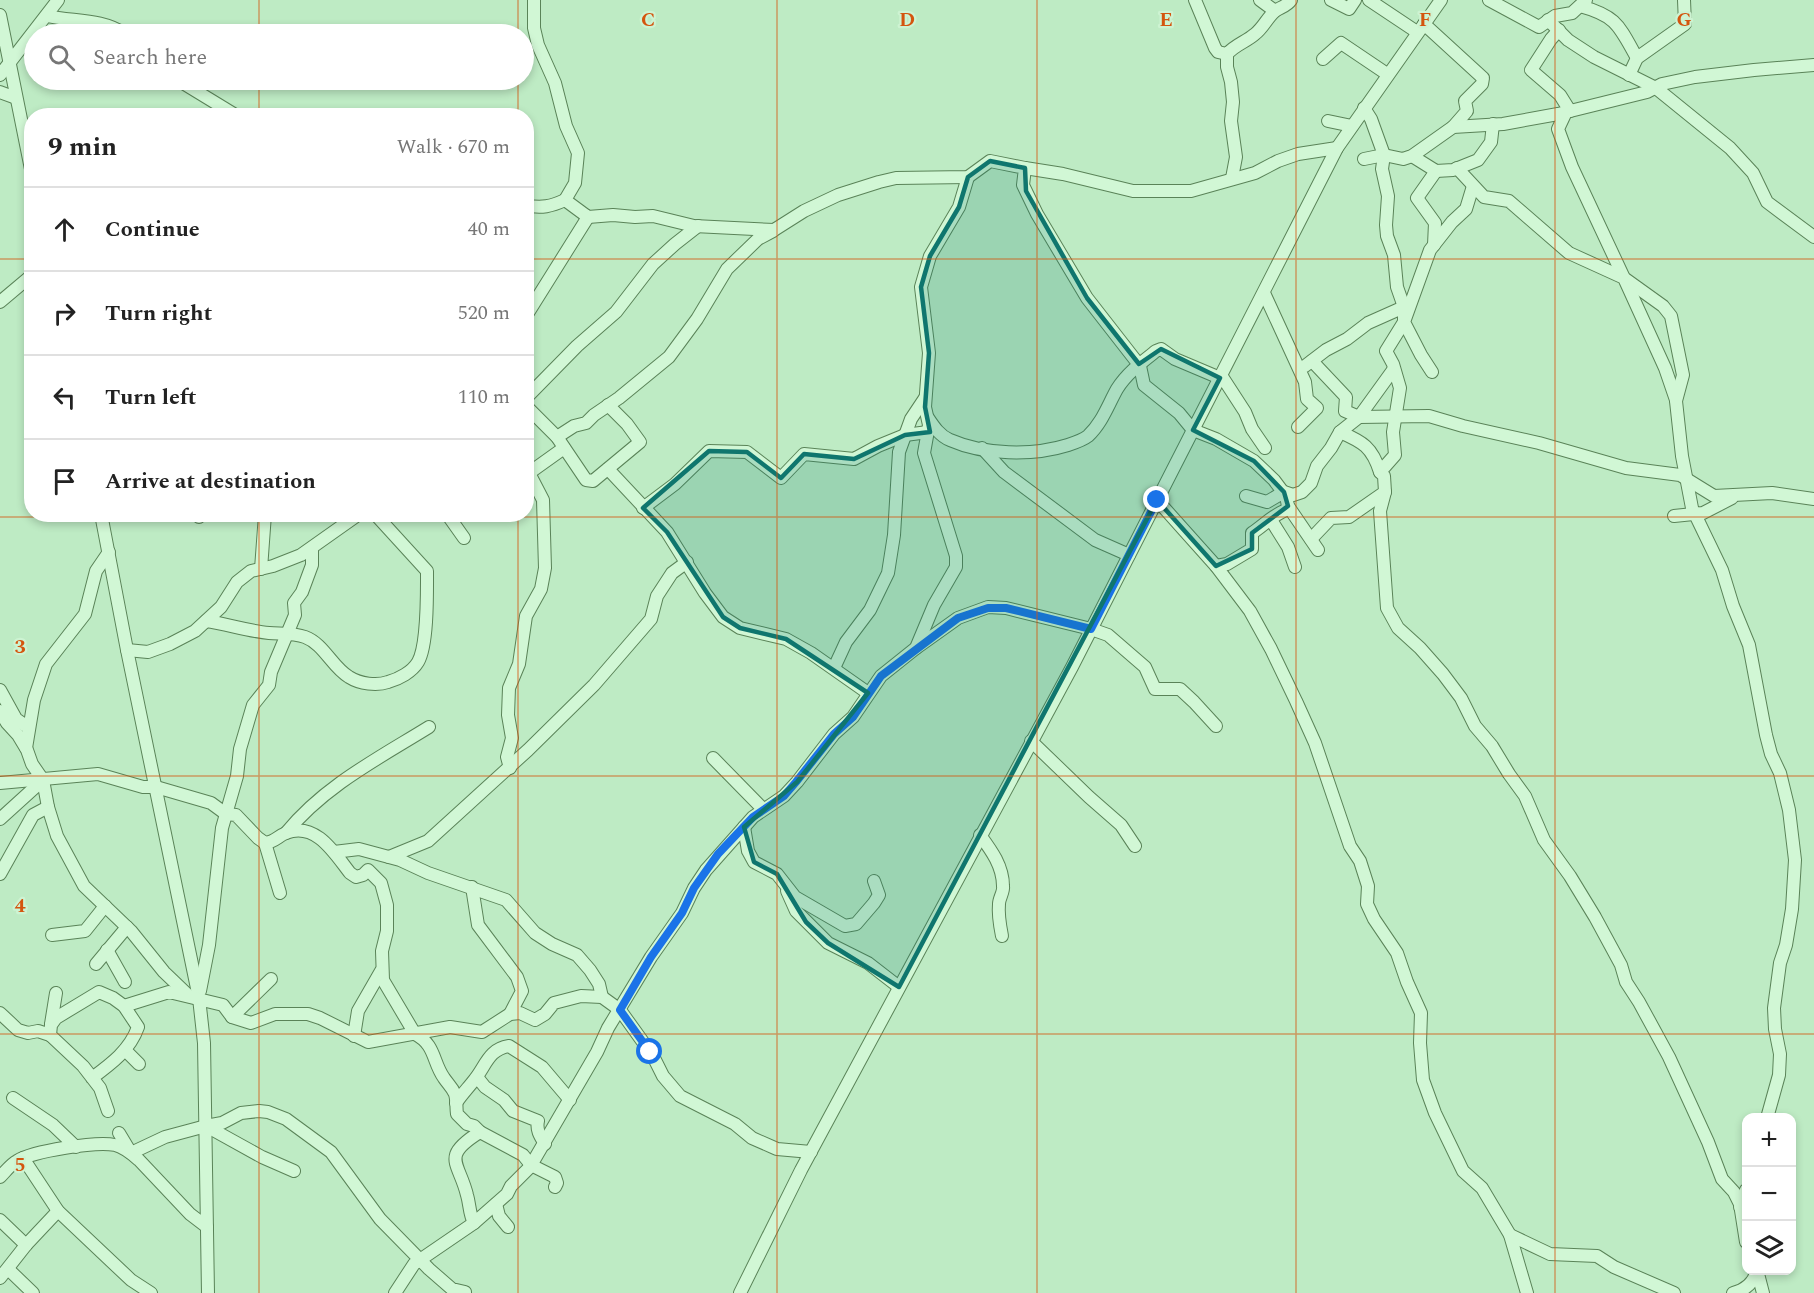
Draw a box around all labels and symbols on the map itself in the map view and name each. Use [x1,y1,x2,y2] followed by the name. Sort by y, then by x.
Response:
[641,5,655,35] text: C
[899,5,915,35] text: D
[1159,5,1173,35] text: E
[1419,5,1431,35] text: F
[1676,5,1692,35] text: G
[1143,486,1169,512] route end
[14,632,26,662] text: 3
[14,891,26,921] text: 4
[636,1038,662,1064] route start
[14,1150,26,1180] text: 5

